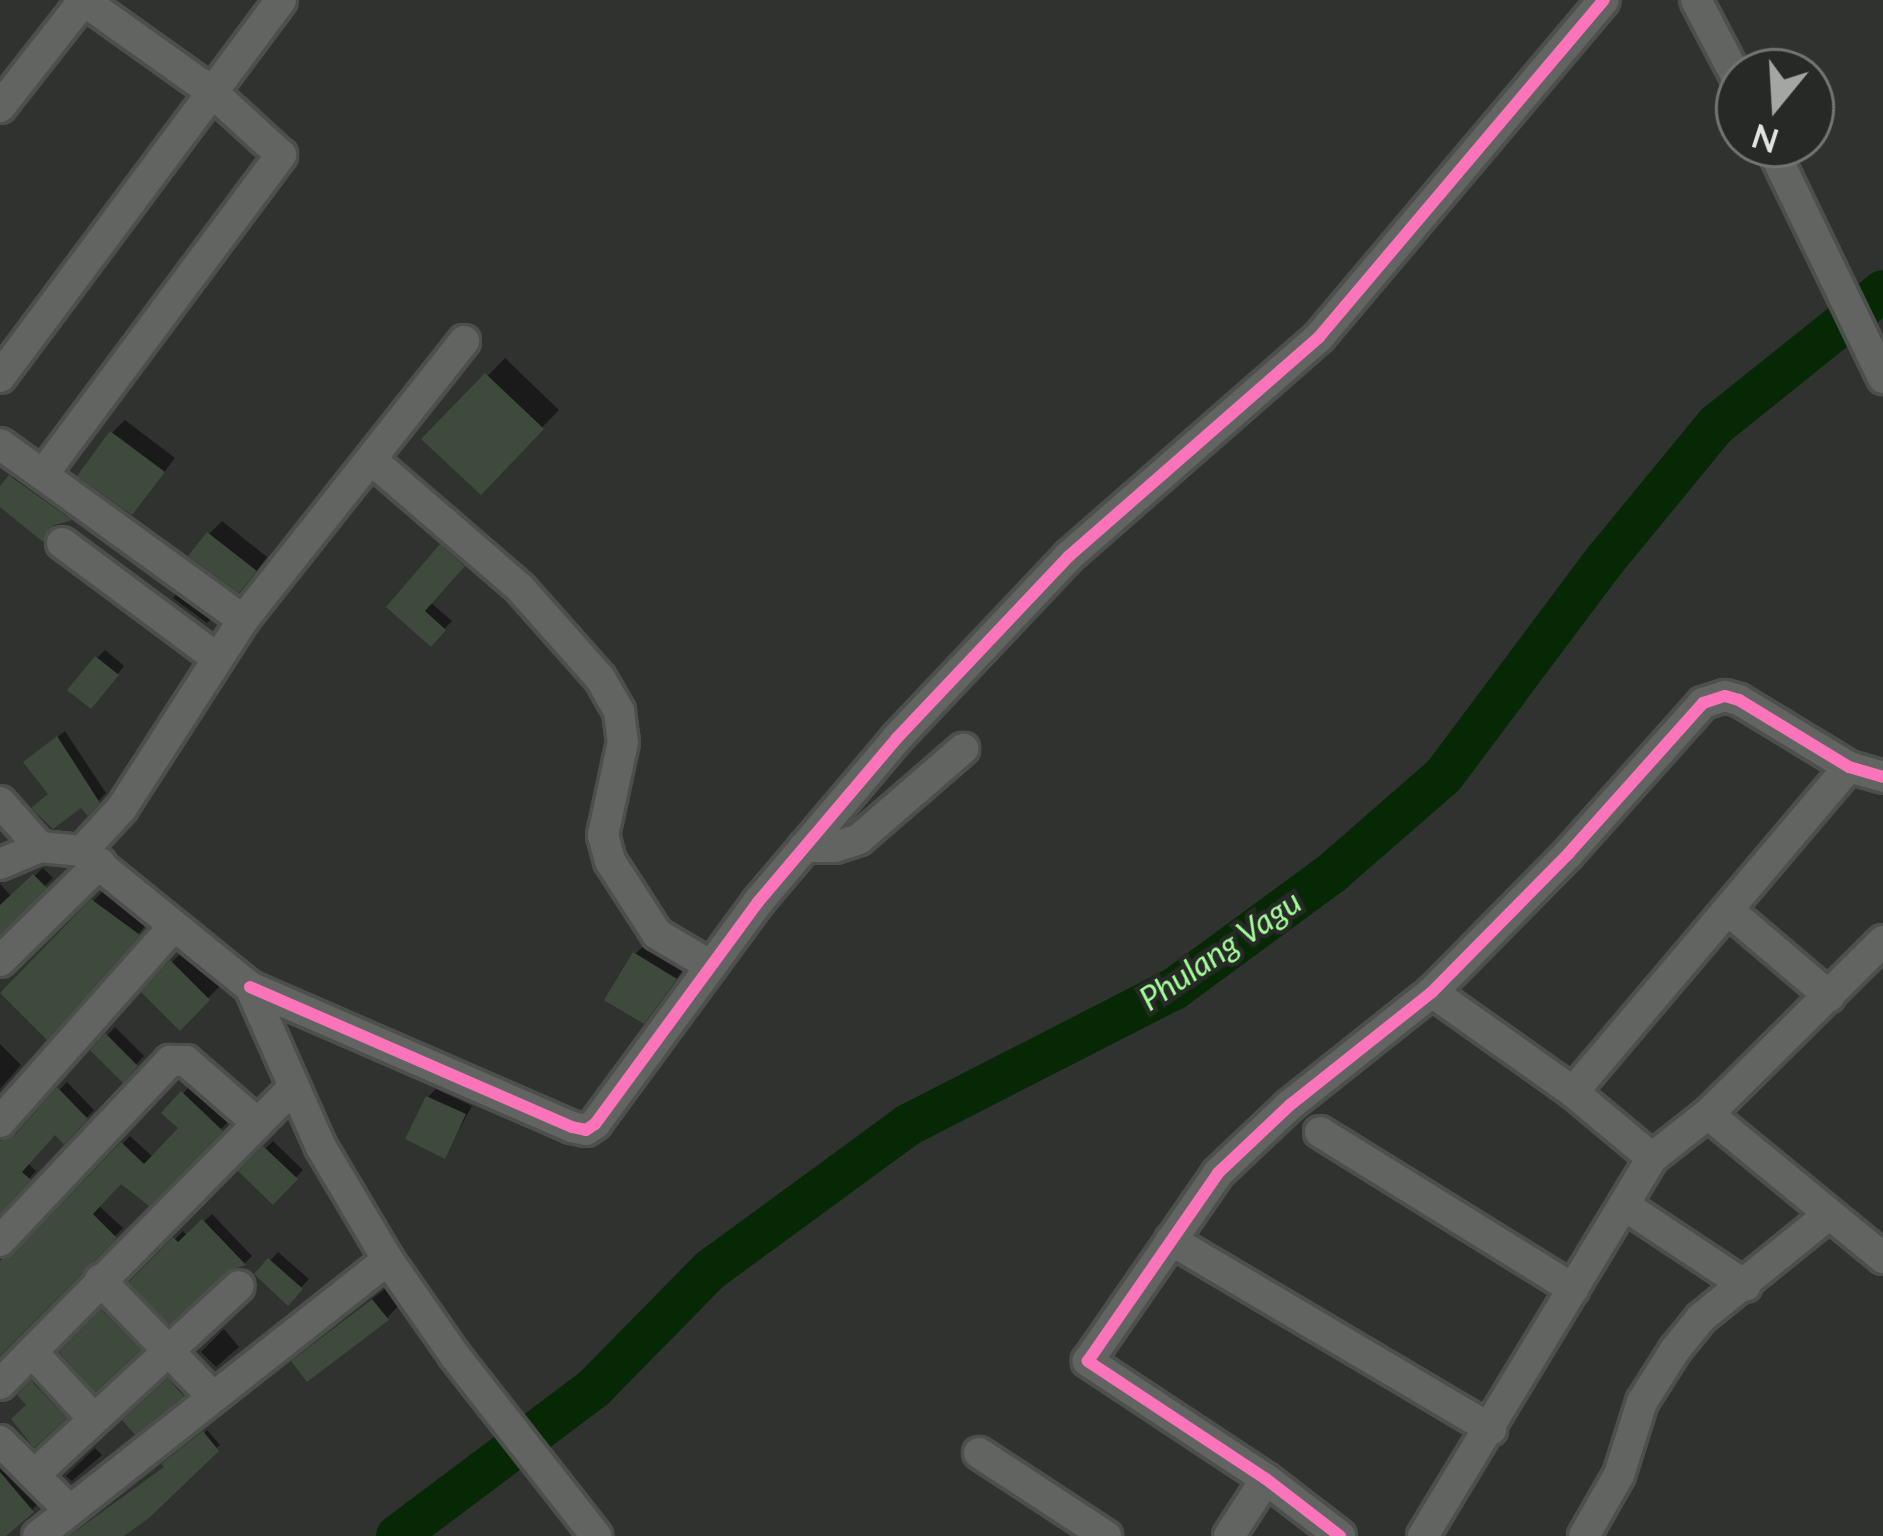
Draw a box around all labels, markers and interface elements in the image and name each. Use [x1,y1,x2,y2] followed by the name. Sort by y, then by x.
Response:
[1715,48,1835,168] north arrow
[1747,116,1783,162] text: N
[1131,881,1309,1019] water label: Phulang Vagu

